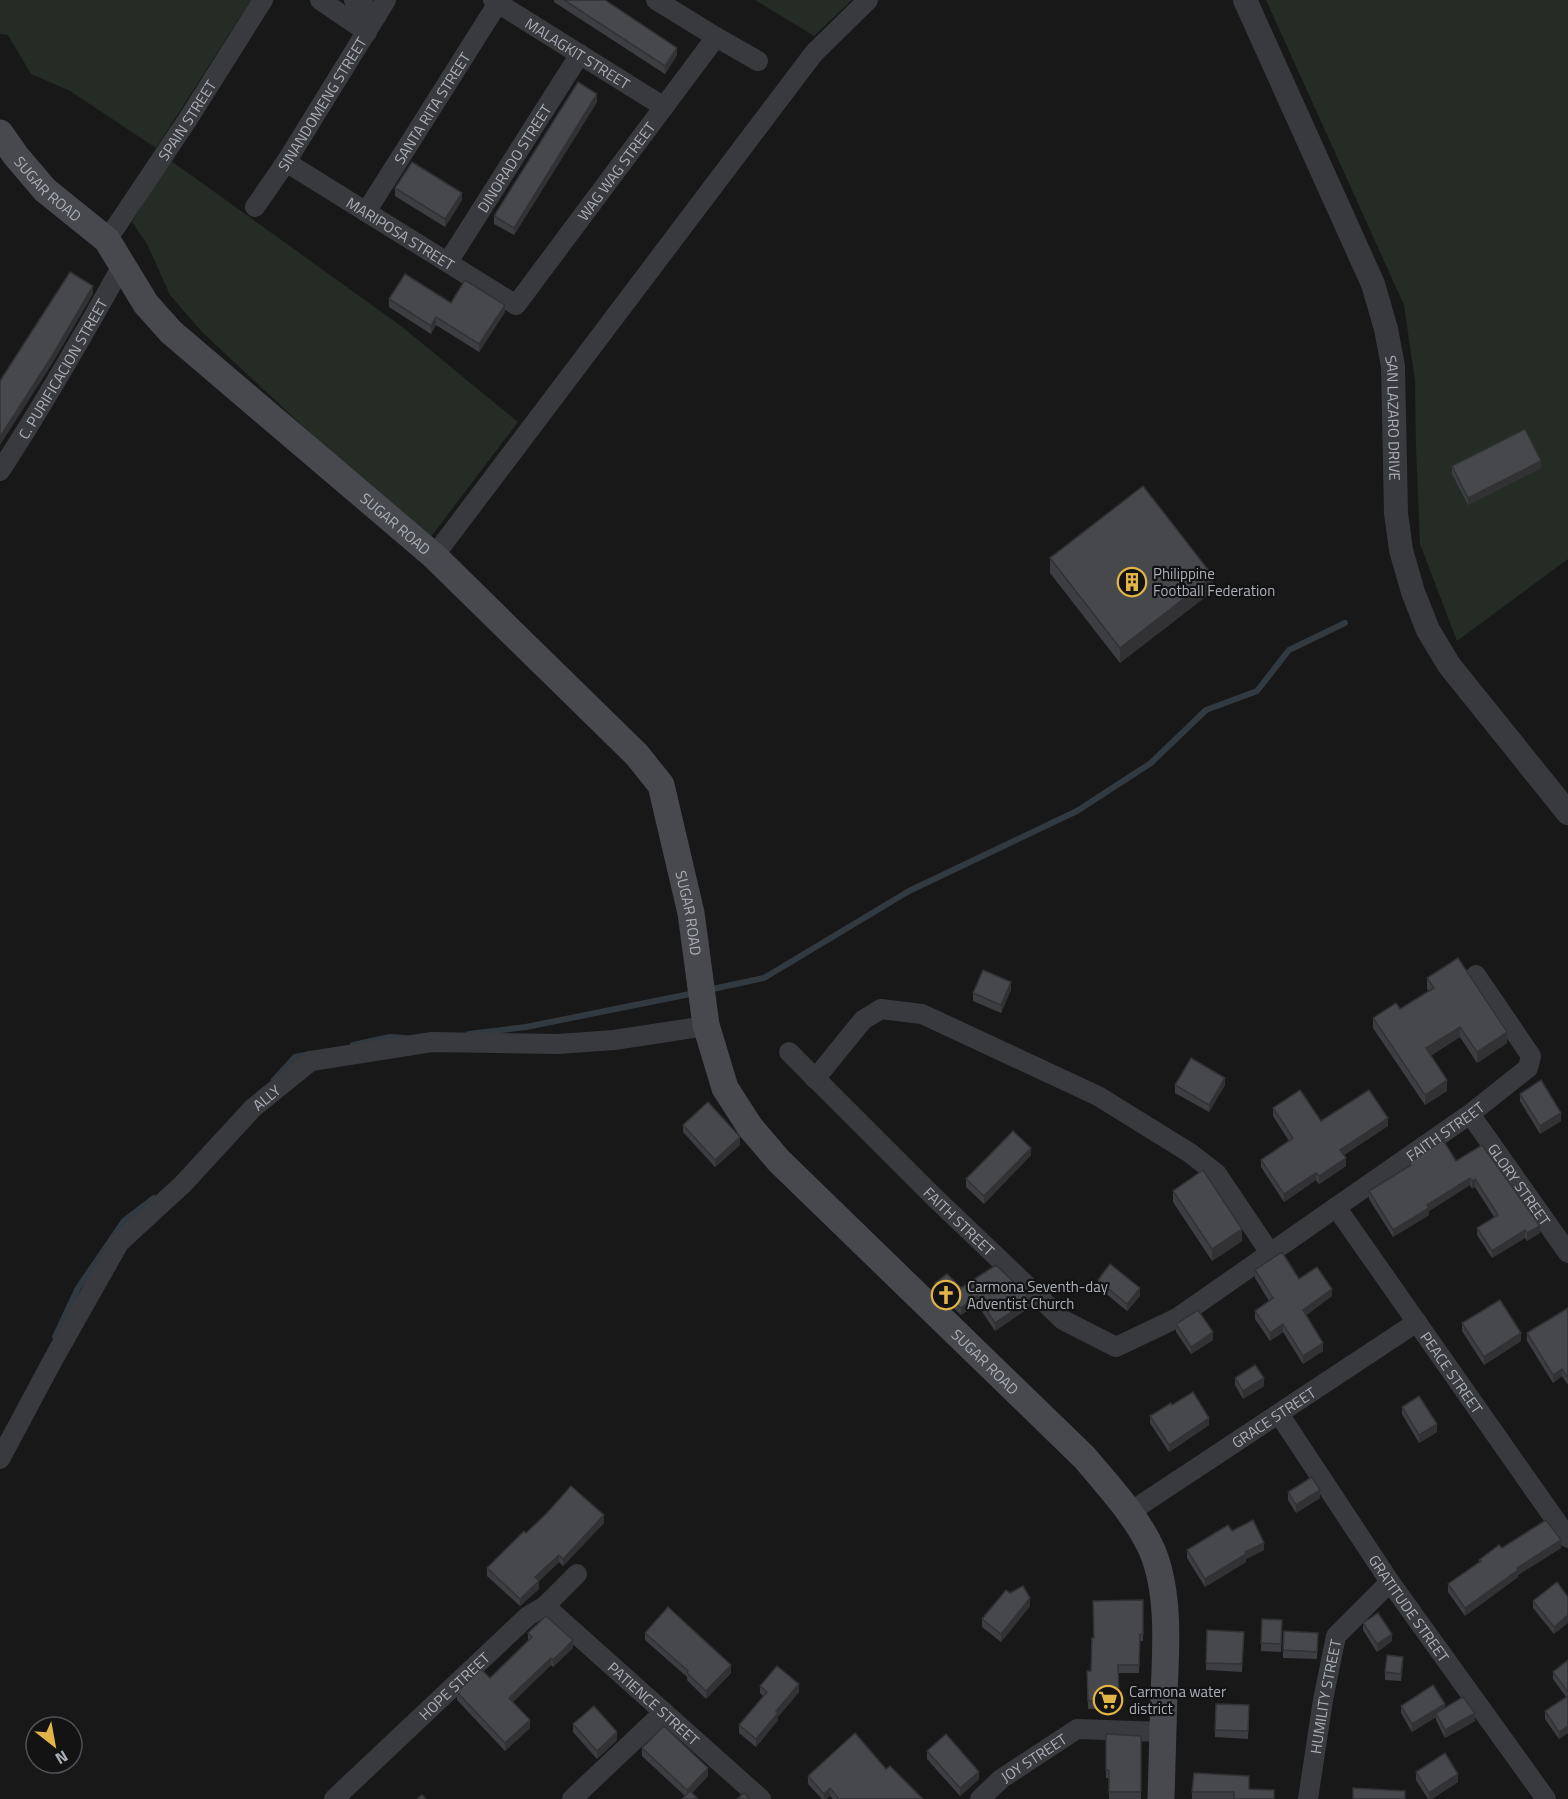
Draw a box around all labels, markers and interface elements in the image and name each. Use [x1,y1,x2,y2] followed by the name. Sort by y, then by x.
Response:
[521,11,635,95] street label: MALAGKIT STREET
[272,32,372,176] street label: SINANDOMENG STREET
[388,47,476,169] street label: SANTA RITA STREET
[152,75,222,165] street label: SPAIN STREET
[471,99,557,217] street label: DINORADO STREET
[571,117,661,225] street label: WAG WAG STREET
[9,151,87,227] street label: SUGAR ROAD
[342,191,459,276] street label: MARIPOSA STREET
[12,294,113,443] street label: C. PURIFICACION STREET
[1380,353,1407,481] street label: SAN LAZARO DRIVE
[355,487,436,560] street label: SUGAR ROAD
[1153,562,1275,602] place label: Philippine Football Federation
[1116,566,1148,598] building icon: Philippine Football Federation
[670,868,708,957] street label: SUGAR ROAD
[247,1079,285,1116] street label: ALLY
[1401,1095,1489,1167] street label: FAITH STREET
[1482,1138,1557,1230] street label: GLORY STREET
[918,1181,1000,1261] street label: FAITH STREET
[967,1275,1108,1315] place label: Carmona Seventh-day Adventist Church
[930,1279,962,1311] church icon: Carmona Seventh-day Adventist Church
[947,1323,1024,1400] street label: SUGAR ROAD
[1415,1327,1489,1418] street label: PEACE STREET
[1227,1381,1320,1453] street label: GRACE STREET
[1363,1550,1455,1667] street label: GRATITUDE STREET
[1304,1637,1347,1755] street label: HUMILITY STREET
[413,1646,495,1725] street label: HOPE STREET
[603,1656,705,1751] street label: PATIENCE STREET
[1129,1680,1226,1720] place label: Carmona water district
[1092,1684,1124,1716] supermarket icon: Carmona water district
[24,1715,84,1775] north arrow
[996,1727,1071,1788] street label: JOY STREET
[51,1745,73,1771] text: N

